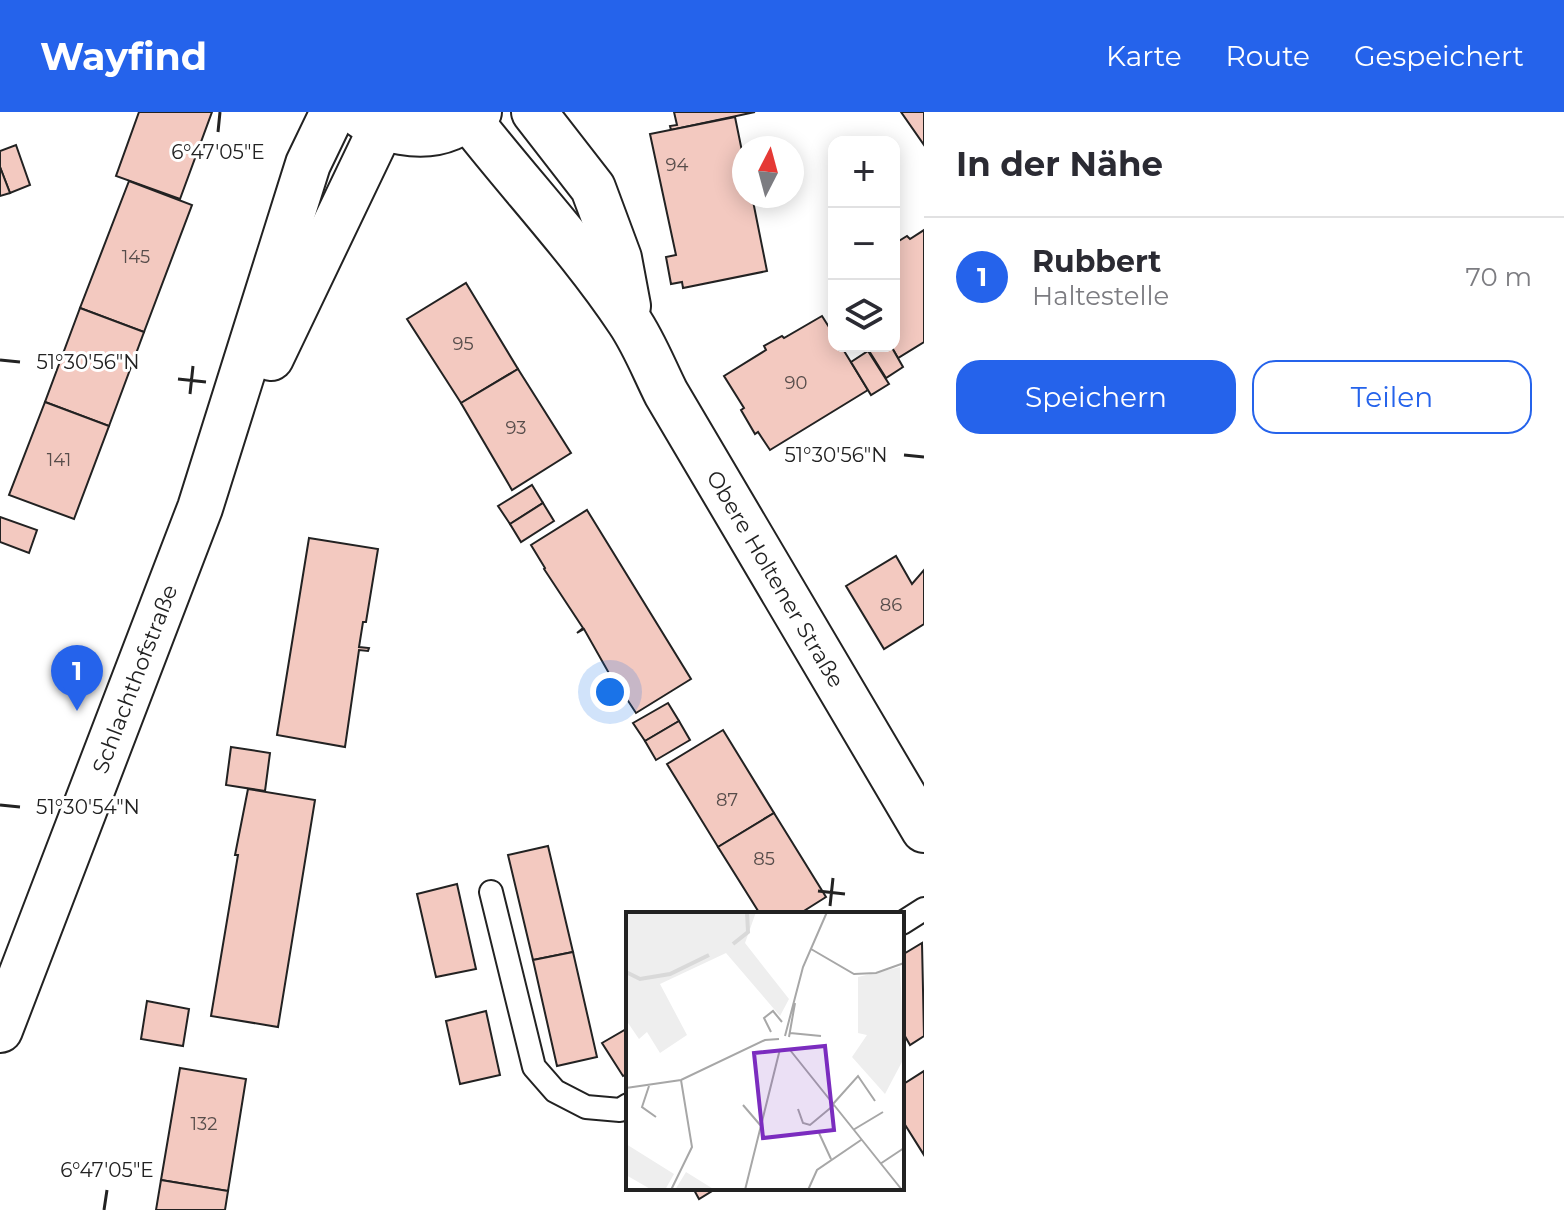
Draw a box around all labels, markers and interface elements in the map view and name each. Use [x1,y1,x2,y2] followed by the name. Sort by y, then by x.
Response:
[40,33,207,80] text: Wayfind
[1106,39,1182,73] text: Karte
[1226,39,1310,73] text: Route
[1354,39,1524,73] text: Gespeichert
[732,136,804,208] north arrow
[828,136,900,352] map controls
[828,136,900,208] button: +
[171,140,265,164] text: 6°47'05"E
[956,143,1163,185] text: In der Nähe
[666,154,689,176] house number: 94
[828,208,900,280] button: −
[1032,243,1161,280] text: Rubbert
[122,246,150,268] house number: 145
[977,261,987,293] text: 1
[1466,261,1532,293] text: 70 m
[828,280,900,352] button: layers
[1032,280,1169,312] text: Haltestelle
[452,333,474,355] house number: 95
[36,350,140,374] text: 51°30'56"N
[956,360,1236,434] button: Speichern
[1252,360,1532,434] button: Teilen
[785,372,807,394] house number: 90
[506,417,526,439] house number: 93
[784,443,888,467] text: 51°30'56"N
[47,449,71,471] house number: 141
[701,466,850,693] street label: Obere Holtener Straße
[87,581,183,777] street label: Schlachthofstraße
[880,594,902,616] house number: 86
[51,645,103,711] pin: 1
[590,672,630,712] your location
[716,789,738,811] house number: 87
[36,795,140,819] text: 51°30'54"N
[753,848,775,870] house number: 85
[626,912,904,1190] inset map
[191,1113,217,1135] house number: 132
[60,1158,154,1182] text: 6°47'05"E

